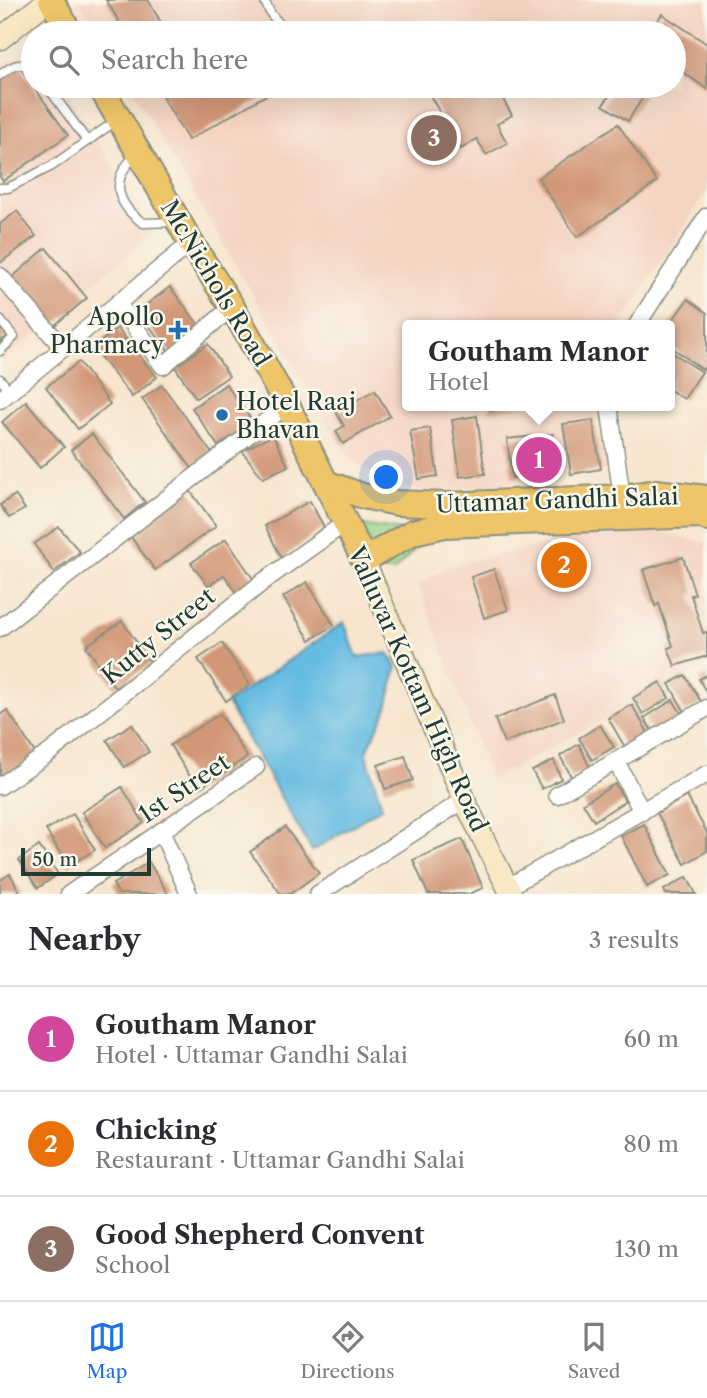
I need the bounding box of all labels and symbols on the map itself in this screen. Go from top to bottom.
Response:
pin: 3 [411,112,457,164]
street label: McNichols Road [155,195,277,372]
place label: Apollo Pharmacy [50,302,165,359]
marker: Apollo Pharmacy [170,322,186,338]
place label: Hotel Raaj Bhavan [236,387,356,444]
marker: Hotel Raaj Bhavan [214,407,230,423]
pin: 1 [516,434,562,486]
your location [369,460,403,494]
street label: Uttamar Gandhi Salai [435,481,679,519]
pin: 2 [541,539,587,591]
street label: Valluvar Kottam High Road [341,541,494,837]
street label: Kutty Street [95,581,221,691]
street label: 1st Street [133,747,235,829]
scale bar [21,845,150,877]

